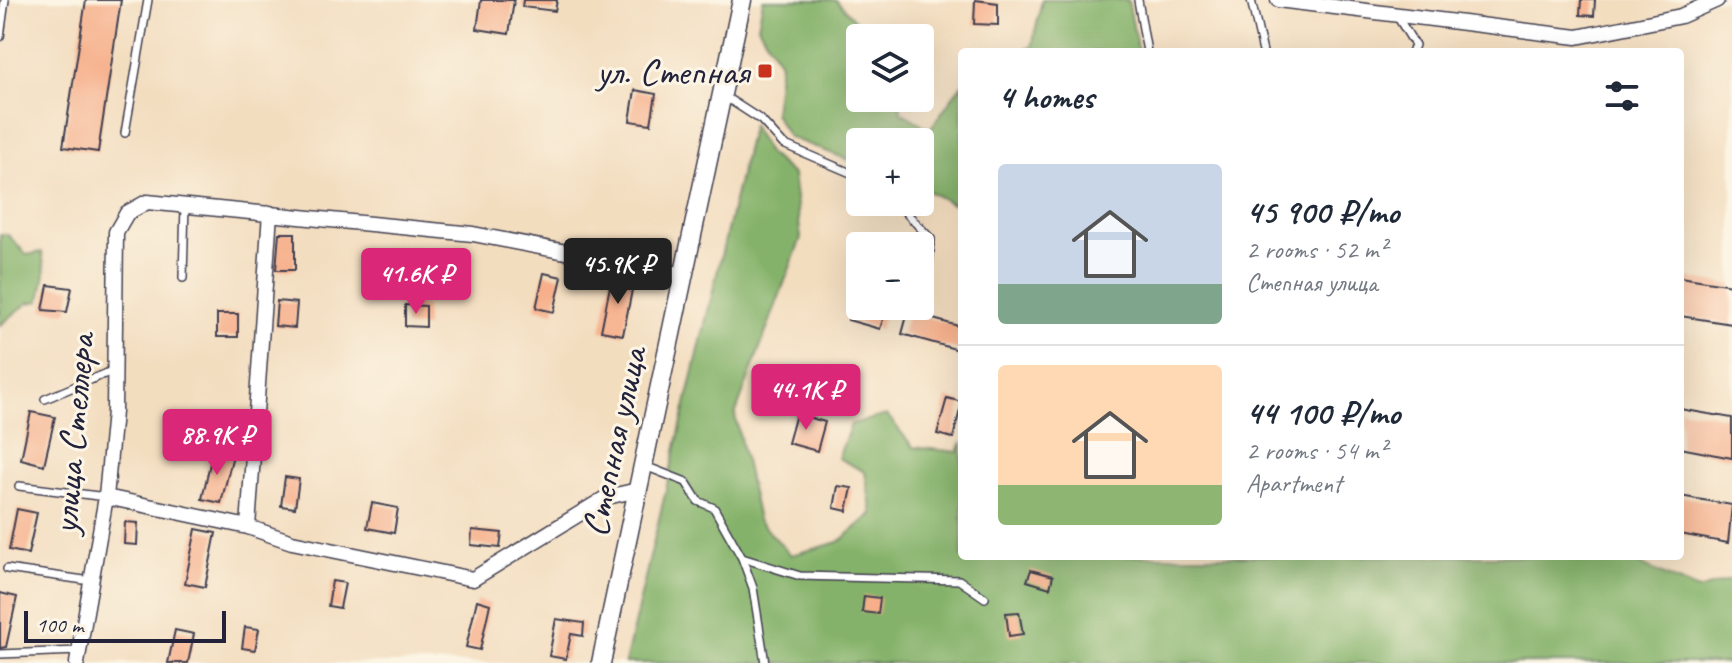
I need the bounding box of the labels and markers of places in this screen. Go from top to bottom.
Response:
place label: ул. Степная [594,48,752,95]
marker: ул. Степная [756,62,774,80]
pin: 45.9K ₽ [544,238,692,306]
pin: 41.6K ₽ [342,248,490,316]
pin: 44.1K ₽ [732,364,880,432]
pin: 88.9K ₽ [143,409,291,477]

